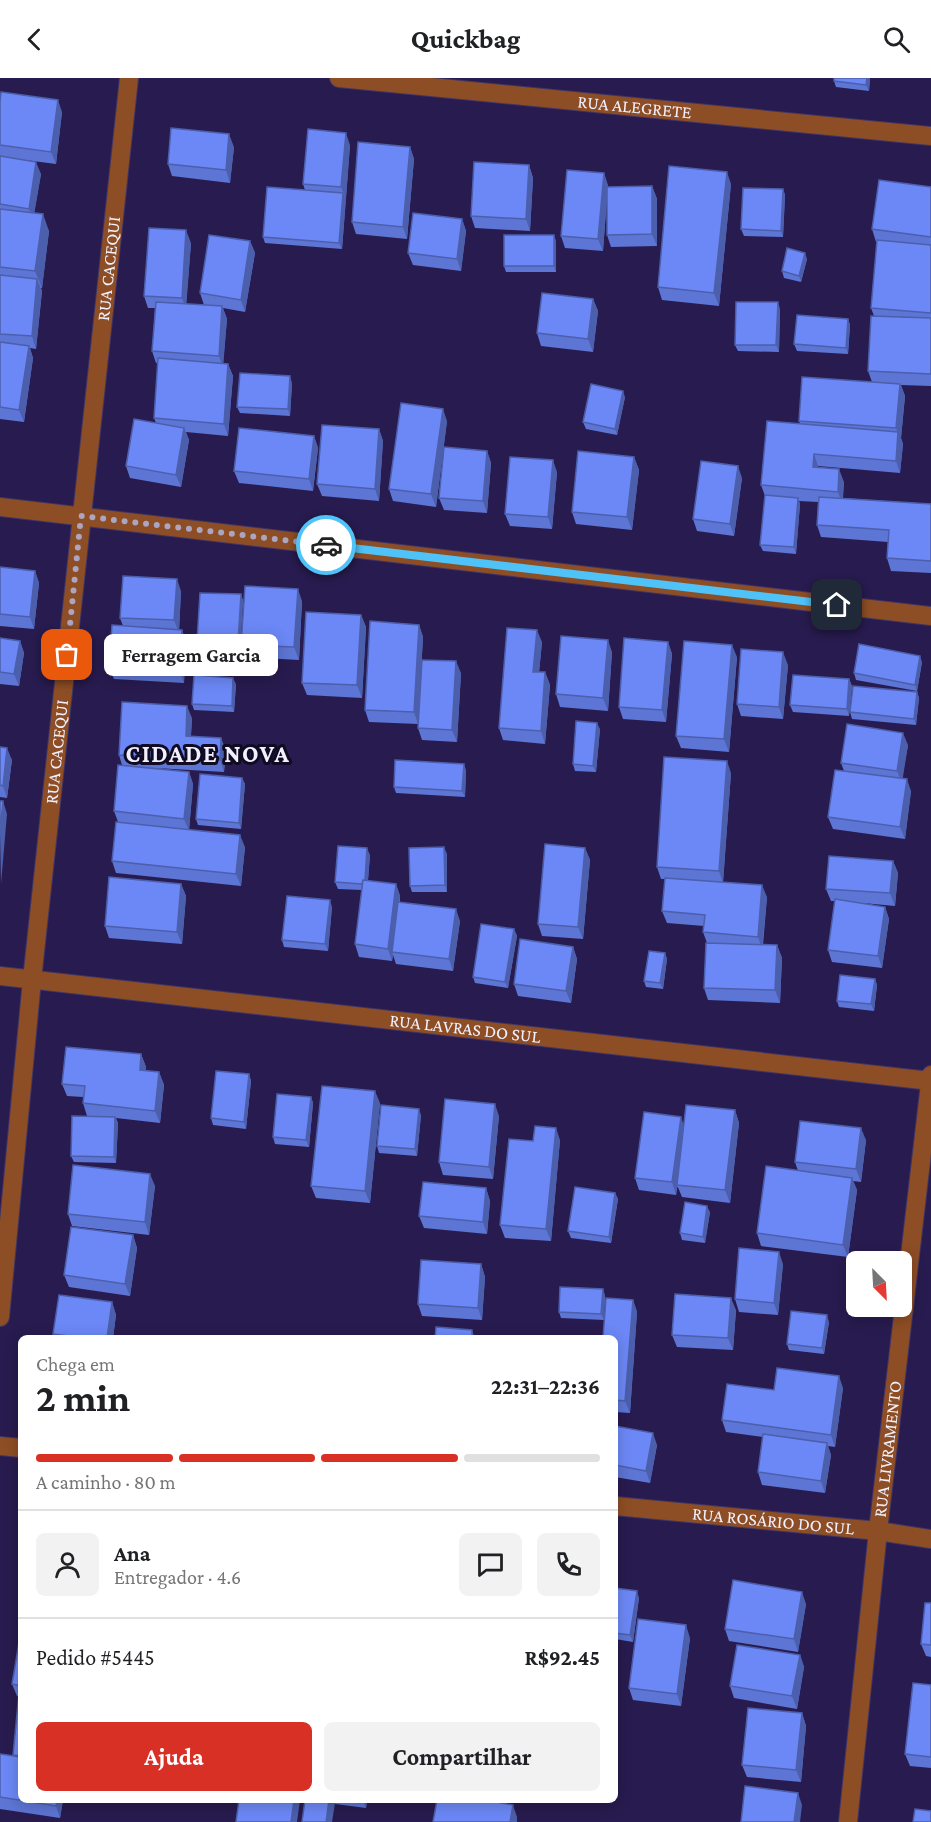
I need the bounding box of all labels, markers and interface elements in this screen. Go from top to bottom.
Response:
icon: back [18,23,51,56]
icon: search [880,23,913,56]
text: Quickbag [411,24,520,54]
street label: RUA ALEGRETE [577,91,693,123]
street label: RUA CACEQUI [93,215,124,322]
courier [296,515,356,575]
icon: car [310,529,343,562]
pin [811,579,862,630]
icon: home [820,588,853,621]
pin [41,629,92,680]
callout: Ferragem Garcia [103,634,277,676]
icon: bag [50,638,83,671]
text: Ferragem Garcia [121,644,261,666]
street label: RUA CACEQUI [41,699,72,805]
district label: CIDADE NOVA [126,740,290,767]
street label: RUA LAVRAS DO SUL [388,1010,542,1047]
north arrow [846,1251,912,1317]
map controls [846,1251,912,1317]
text: Chega em [36,1353,115,1375]
text: 22:31–22:36 [491,1374,600,1399]
text: 2 min [36,1376,130,1419]
street label: RUA LIVRAMENTO [870,1380,905,1519]
text: A caminho · 80 m [36,1471,176,1493]
street label: RUA ROSÁRIO DO SUL [691,1503,855,1539]
button: person [36,1533,99,1596]
button: chat [459,1533,522,1596]
button: phone [537,1533,600,1596]
text: Ana [114,1541,150,1566]
text: Entregador · 4.6 [114,1566,241,1588]
text: Pedido #5445 [36,1645,155,1670]
text: R$92.45 [524,1645,600,1670]
button: Ajuda [36,1722,312,1791]
button: Compartilhar [324,1722,600,1791]

